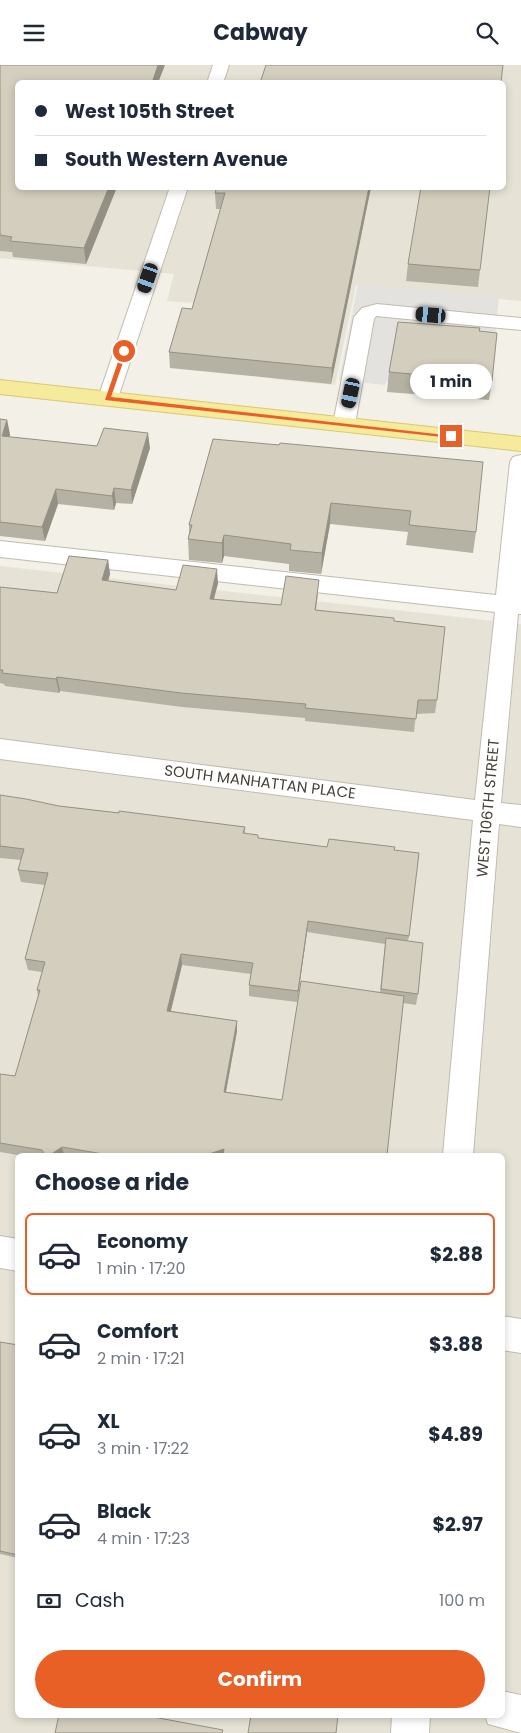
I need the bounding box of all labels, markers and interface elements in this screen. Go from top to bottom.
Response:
text: Cabway [213,17,308,48]
icon: menu [20,19,48,47]
icon: search [473,19,501,47]
text: West 105th Street [65,98,234,125]
text: South Western Avenue [65,146,288,173]
car [136,261,159,295]
car [415,306,446,324]
route start [113,340,135,362]
callout: 1 min [410,363,492,399]
text: 1 min [430,370,472,393]
car [340,377,361,409]
route end [440,425,462,447]
street label: WEST 106TH STREET [471,738,504,878]
street label: SOUTH MANHATTAN PLACE [163,759,357,804]
text: Choose a ride [35,1167,189,1198]
text: Economy [97,1228,188,1255]
icon: car [37,1232,82,1277]
text: $2.88 [430,1241,483,1268]
text: 1 min · 17:20 [97,1257,186,1280]
text: Comfort [97,1318,179,1345]
icon: car [37,1322,82,1367]
text: $3.88 [429,1331,483,1358]
text: 2 min · 17:21 [97,1347,185,1370]
text: XL [97,1408,120,1435]
icon: car [37,1412,82,1457]
text: $4.89 [428,1421,483,1448]
text: 3 min · 17:22 [97,1437,189,1460]
text: Black [97,1498,151,1525]
icon: car [37,1502,82,1547]
text: $2.97 [432,1511,483,1538]
text: 4 min · 17:23 [97,1527,190,1550]
icon: cash [35,1587,63,1615]
text: Cash [75,1587,125,1614]
text: 100 m [439,1589,485,1612]
button: Confirm [35,1650,485,1708]

